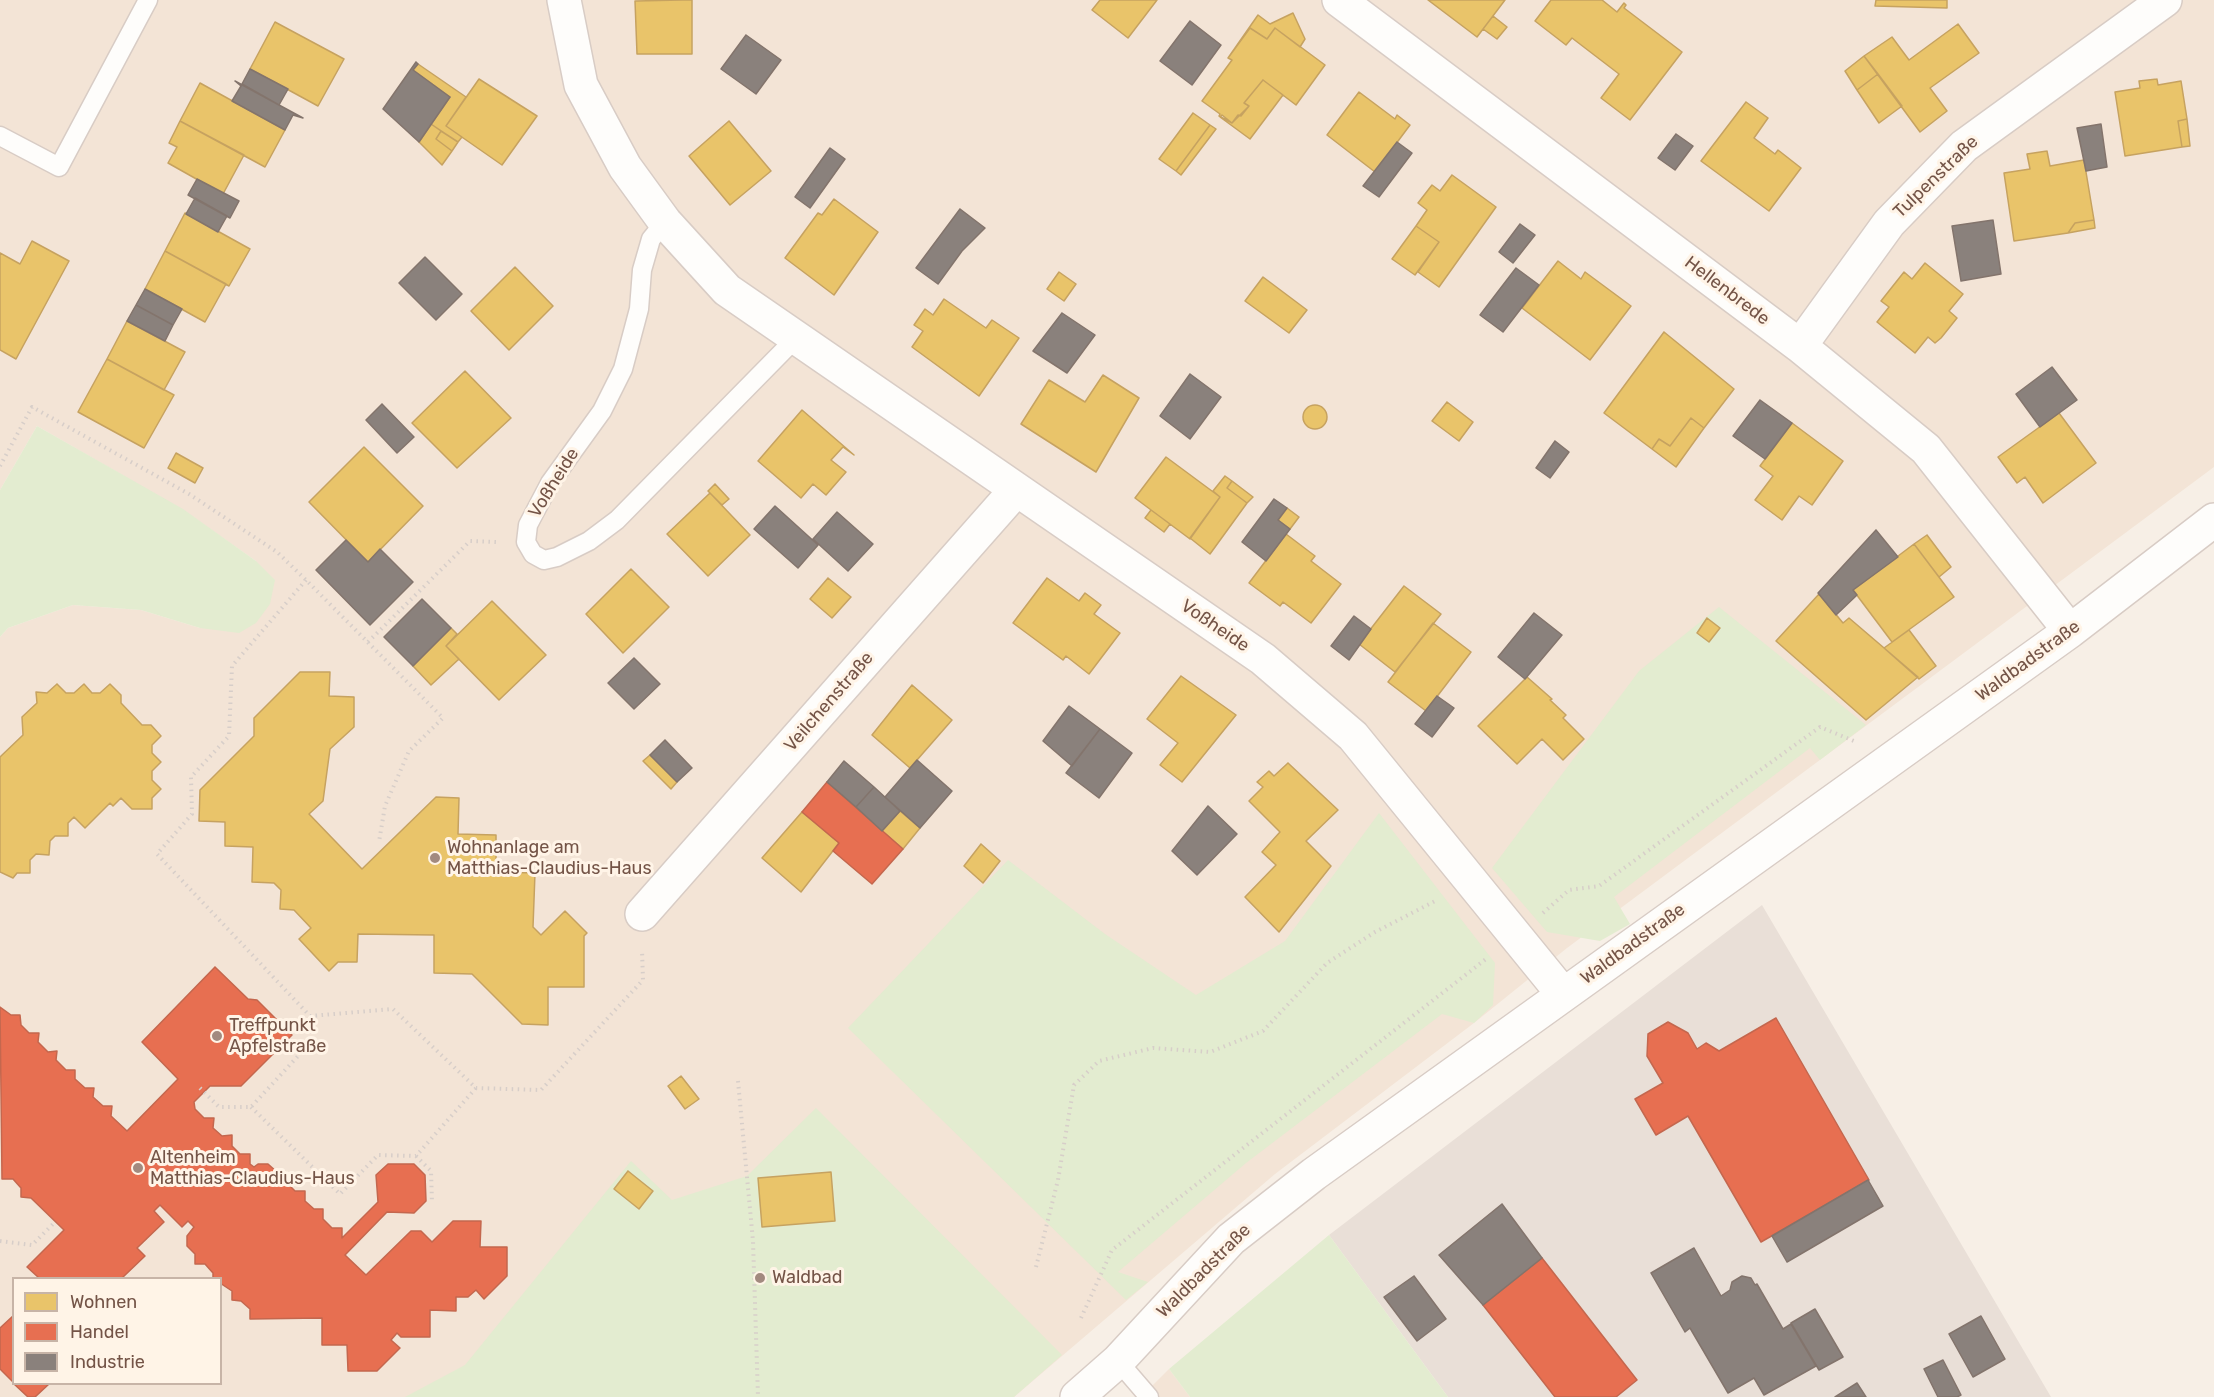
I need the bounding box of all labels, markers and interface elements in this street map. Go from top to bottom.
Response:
street label: Tulpenstraße [1889,131,1983,223]
street label: Hellenbrede [1680,252,1774,330]
street label: Voßheide [524,444,584,522]
street label: Voßheide [1177,595,1253,657]
street label: Waldbadstraße [1972,616,2084,706]
street label: Veilchenstraße [780,648,878,756]
place label: Wohnanlage am Matthias-Claudius-Haus [447,837,652,880]
marker: Wohnanlage am Matthias-Claudius-Haus [428,851,442,865]
street label: Waldbadstraße [1577,899,1689,989]
place label: Treffpunkt Apfelstraße [229,1015,326,1058]
marker: Treffpunkt Apfelstraße [210,1029,224,1043]
place label: Altenheim Matthias-Claudius-Haus [150,1147,355,1190]
marker: Altenheim Matthias-Claudius-Haus [131,1161,145,1175]
street label: Waldbadstraße [1153,1220,1255,1322]
place label: Waldbad [772,1267,842,1289]
marker: Waldbad [753,1271,767,1285]
legend [12,1277,222,1385]
text: Wohnen [70,1291,137,1313]
text: Handel [70,1321,129,1343]
text: Industrie [70,1351,145,1373]

